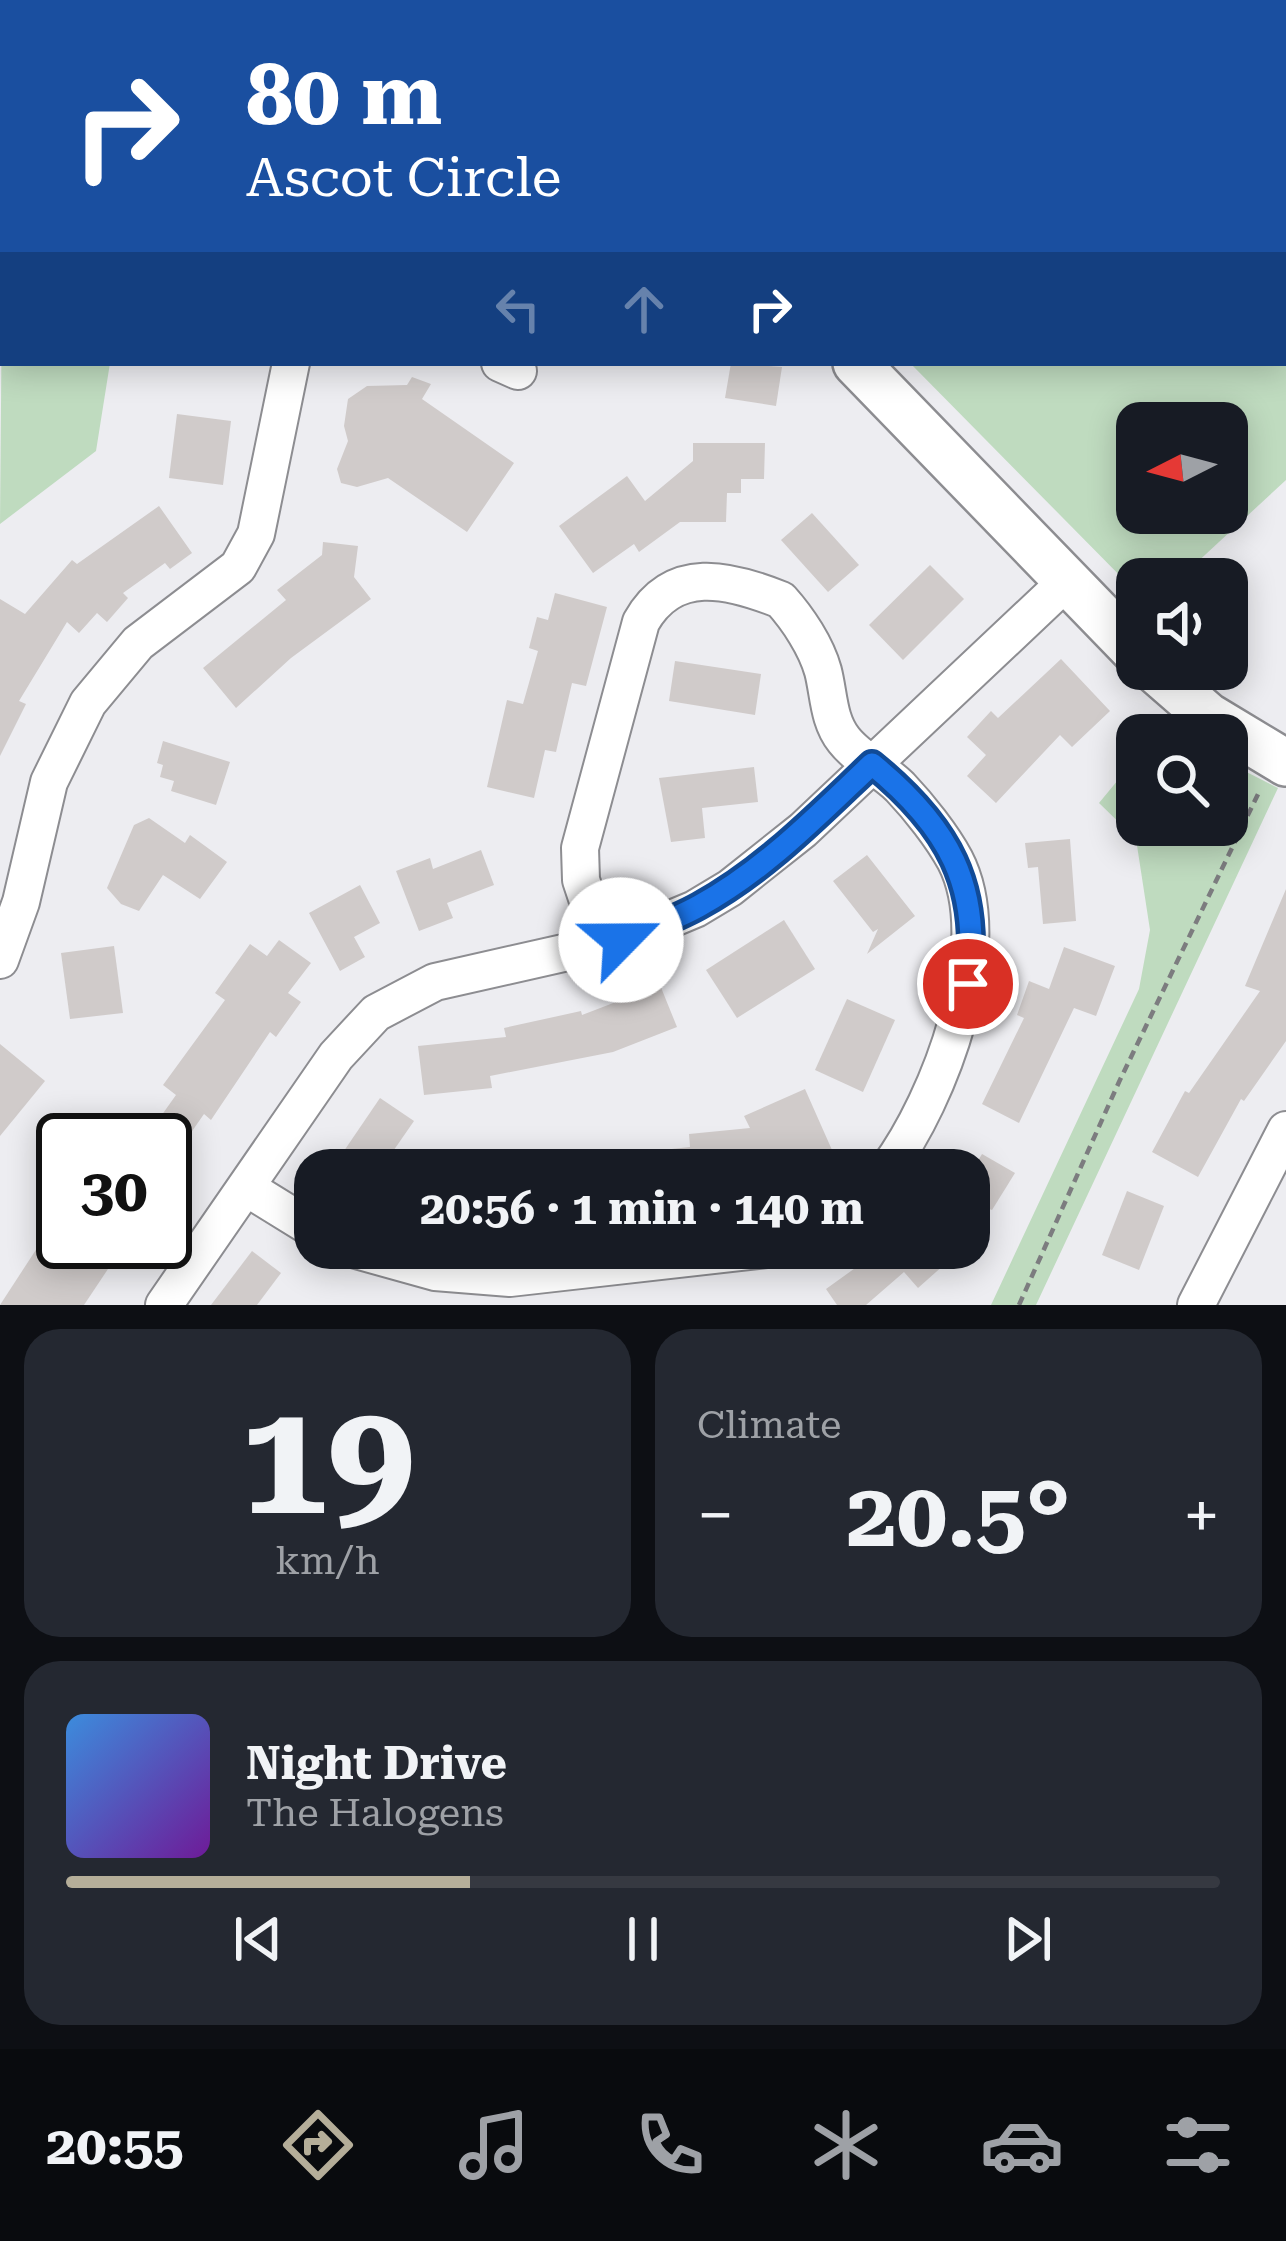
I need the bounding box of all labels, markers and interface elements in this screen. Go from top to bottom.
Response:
text: 80 m [246,46,442,144]
icon: right [48,48,204,204]
text: Ascot Circle [246,146,561,209]
icon: left [485,276,551,342]
icon: ahead [611,276,677,342]
icon: right [737,276,803,342]
north arrow [1116,402,1248,534]
map controls [1116,402,1248,846]
button: sound [1116,558,1248,690]
button: search [1116,714,1248,846]
position arrow [558,877,684,1003]
pin [917,933,1019,1035]
icon: arrive [935,951,1001,1017]
speed limit sign: 30 [36,1113,192,1269]
text: 20:56 · 1 min · 140 m [420,1182,864,1235]
text: 19 [240,1368,415,1551]
text: Climate [697,1402,841,1448]
text: 20.5° [846,1463,1071,1568]
text: − [697,1477,734,1554]
text: + [1183,1477,1220,1554]
text: km/h [275,1538,380,1584]
text: Night Drive [246,1737,507,1790]
text: The Halogens [246,1790,504,1836]
icon: previous [225,1906,291,1972]
icon: pause [610,1906,676,1972]
icon: next [995,1906,1061,1972]
icon: directions [276,2103,360,2187]
icon: music [452,2103,536,2187]
icon: phone [628,2103,712,2187]
icon: climate [804,2103,888,2187]
icon: car [980,2103,1064,2187]
icon: filters [1156,2103,1240,2187]
text: 20:55 [46,2114,184,2177]

